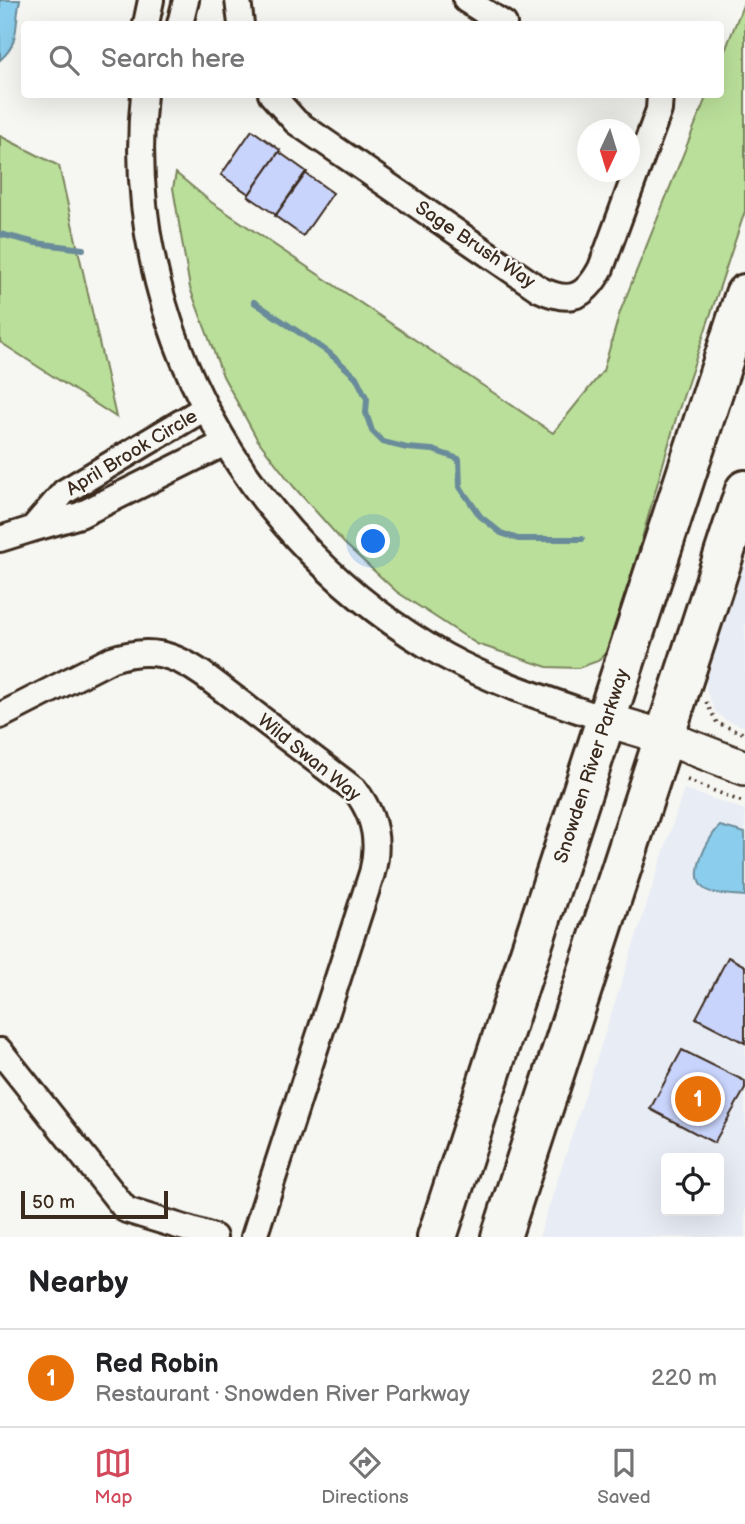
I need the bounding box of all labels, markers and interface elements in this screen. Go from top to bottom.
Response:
search box [21,21,724,98]
icon: search [45,41,83,79]
text: Search here [101,44,245,75]
north arrow [577,119,640,182]
street label: Sage Brush Way [411,196,540,294]
street label: April Brook Circle [62,405,202,501]
your location [356,524,390,558]
street label: Snowden River Parkway [550,666,634,866]
street label: Wild Swan Way [253,709,366,807]
pin: 1 [675,1073,721,1125]
map controls [661,1153,724,1216]
button: locate [661,1153,724,1216]
scale bar [21,1188,168,1220]
text: 50 m [32,1191,75,1214]
text: Nearby [28,1265,128,1301]
text: Red Robin [95,1349,219,1380]
text: 1 [46,1364,56,1392]
text: 220 m [651,1364,717,1392]
text: Restaurant · Snowden River Parkway [95,1380,470,1408]
tab: Map [94,1444,133,1509]
tab: Directions [321,1444,409,1509]
tab: Saved [597,1444,651,1509]

